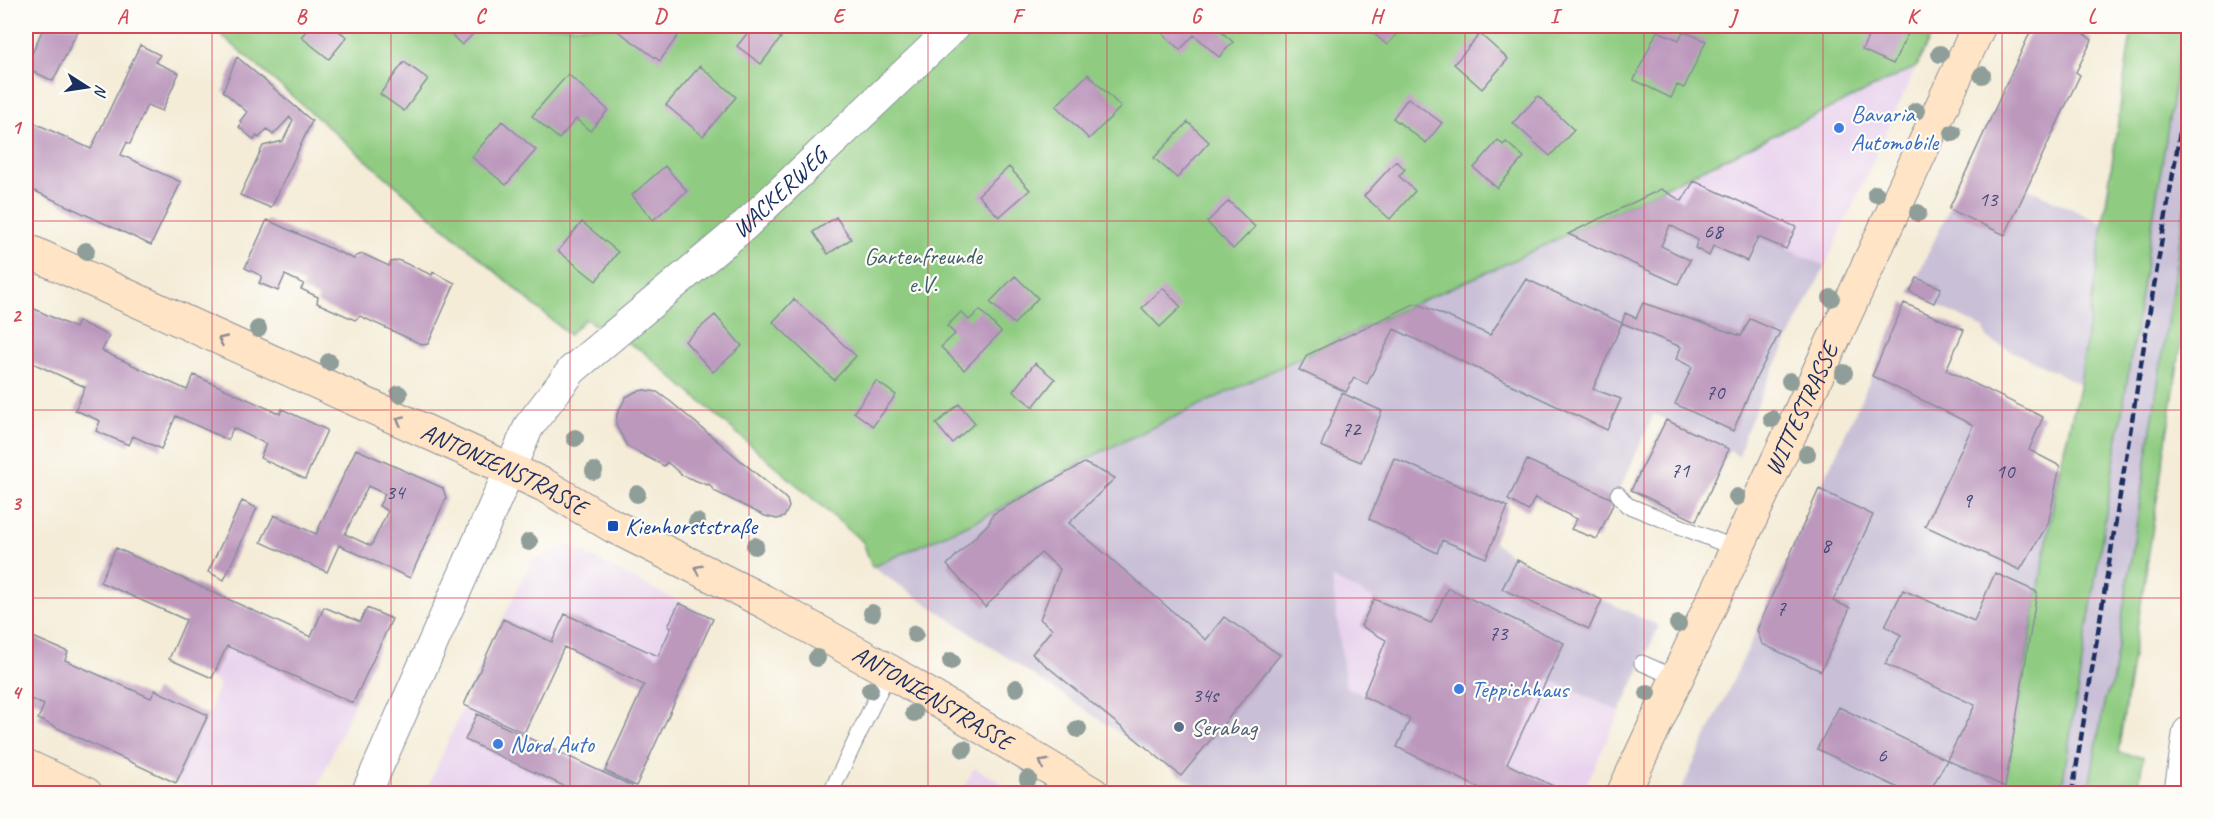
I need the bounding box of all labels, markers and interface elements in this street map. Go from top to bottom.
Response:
text: A [117,4,129,29]
text: B [296,4,308,29]
text: C [475,4,487,29]
text: D [654,4,668,29]
text: E [833,4,847,29]
text: F [1012,4,1026,29]
text: G [1191,4,1204,29]
text: H [1370,4,1385,29]
text: I [1550,4,1563,29]
text: J [1728,4,1740,29]
text: K [1907,4,1921,29]
text: L [2088,4,2098,29]
north arrow [57,57,117,117]
text: N [89,83,112,100]
place label: Bavaria Automobile [1851,99,1940,157]
text: 1 [12,115,23,140]
marker: Bavaria Automobile [1832,121,1846,135]
street label: WACKERWEG [726,139,835,244]
house number: 13 [1979,186,1999,212]
house number: 68 [1704,218,1725,244]
park label: Gartenfreunde e.V. [864,241,984,299]
text: 2 [12,303,23,328]
one-way arrow [217,335,228,347]
street label: WITTESTRASSE [1758,335,1846,480]
house number: 70 [1706,379,1726,405]
one-way arrow [395,415,406,427]
street label: ANTONIENSTRASSE [416,416,595,524]
house number: 72 [1342,416,1362,442]
house number: 71 [1671,457,1691,483]
house number: 10 [1996,458,2016,484]
house number: 34 [386,479,407,505]
house number: 9 [1962,487,1973,513]
text: 3 [12,491,23,516]
place label: Kienhorststraße [625,511,759,541]
marker: Kienhorststraße [606,519,620,533]
house number: 8 [1821,532,1833,558]
one-way arrow [694,565,705,576]
house number: 7 [1776,595,1787,621]
house number: 73 [1489,620,1509,646]
street label: ANTONIENSTRASSE [847,639,1020,758]
place label: Teppichhaus [1471,674,1570,704]
text: 4 [12,680,24,705]
house number: 34s [1192,682,1220,708]
marker: Teppichhaus [1452,682,1466,696]
place label: Serabag [1191,712,1259,742]
marker: Serabag [1172,720,1186,734]
place label: Nord Auto [510,729,596,759]
marker: Nord Auto [491,737,505,751]
house number: 6 [1877,742,1887,768]
one-way arrow [1039,759,1049,771]

